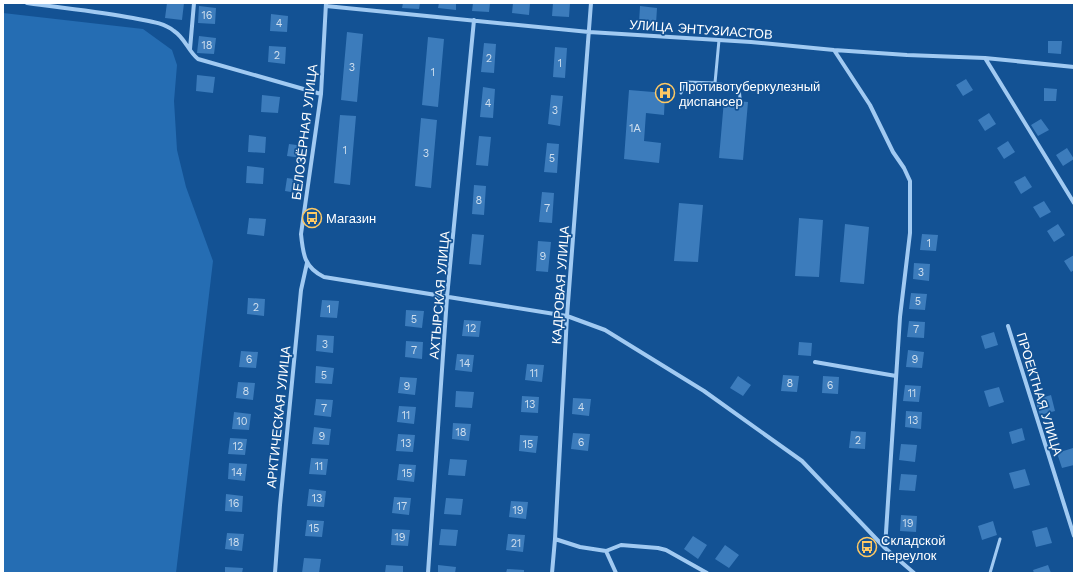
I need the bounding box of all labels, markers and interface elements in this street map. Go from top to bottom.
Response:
house number: 16 [202,9,213,22]
house number: 4 [276,17,283,30]
street label: УЛИЦА ЭНТУЗИАСТОВ [629,17,773,42]
house number: 18 [201,39,213,52]
house number: 2 [274,49,280,62]
house number: 2 [486,52,492,65]
house number: 1 [558,57,562,70]
house number: 3 [349,61,355,74]
street label: БЕЛОЗЁРНАЯ УЛИЦА [289,63,320,201]
house number: 1 [431,66,435,79]
place label: Противотуберкулезный диспансер [679,79,820,109]
hospital icon: Противотуберкулезный диспансер [654,82,676,104]
house number: 4 [485,97,492,110]
house number: 3 [552,104,558,117]
house number: 1А [629,122,641,135]
house number: 1 [343,144,347,157]
house number: 3 [423,147,429,160]
house number: 5 [549,152,555,165]
house number: 8 [476,194,483,207]
house number: 7 [544,202,550,215]
bus stop icon: Магазин [301,207,323,229]
place label: Магазин [326,211,376,226]
street label: КАДРОВАЯ УЛИЦА [549,225,572,345]
street label: АХТЫРСКАЯ УЛИЦА [426,230,453,360]
house number: 1 [927,237,931,250]
house number: 9 [540,250,547,263]
house number: 3 [918,266,924,279]
house number: 5 [915,295,921,308]
house number: 2 [253,301,259,314]
house number: 1 [327,303,331,316]
house number: 5 [411,313,417,326]
house number: 12 [466,322,476,335]
house number: 7 [913,323,919,336]
street label: ПРОЕКТНАЯ УЛИЦА [1014,331,1065,458]
house number: 3 [322,338,328,351]
house number: 7 [411,344,417,357]
street label: АРКТИЧЕСКАЯ УЛИЦА [264,345,293,489]
house number: 6 [246,353,253,366]
house number: 9 [912,353,919,366]
house number: 14 [459,357,471,370]
house number: 11 [530,367,538,380]
house number: 5 [321,369,327,382]
house number: 8 [787,377,794,390]
house number: 6 [827,379,834,392]
house number: 9 [404,380,411,393]
house number: 8 [243,385,250,398]
house number: 11 [908,387,916,400]
house number: 13 [525,398,535,411]
house number: 4 [578,401,585,414]
house number: 7 [321,402,327,415]
house number: 11 [402,409,410,422]
house number: 13 [908,414,918,427]
house number: 10 [236,415,248,428]
house number: 18 [455,426,467,439]
house number: 9 [319,430,326,443]
house number: 2 [855,434,861,447]
house number: 6 [578,436,585,449]
house number: 13 [401,437,411,450]
house number: 15 [523,438,533,451]
house number: 12 [233,440,243,453]
house number: 11 [315,460,323,473]
house number: 14 [231,466,243,479]
house number: 15 [402,467,412,480]
house number: 13 [312,492,322,505]
house number: 16 [229,497,240,510]
house number: 17 [397,500,407,513]
house number: 19 [512,504,524,517]
house number: 19 [902,517,914,530]
house number: 15 [309,522,319,535]
house number: 19 [394,531,406,544]
place label: Складской переулок [881,533,945,563]
house number: 18 [228,536,240,549]
bus stop icon: Складской переулок [856,536,878,558]
house number: 21 [511,537,521,550]

